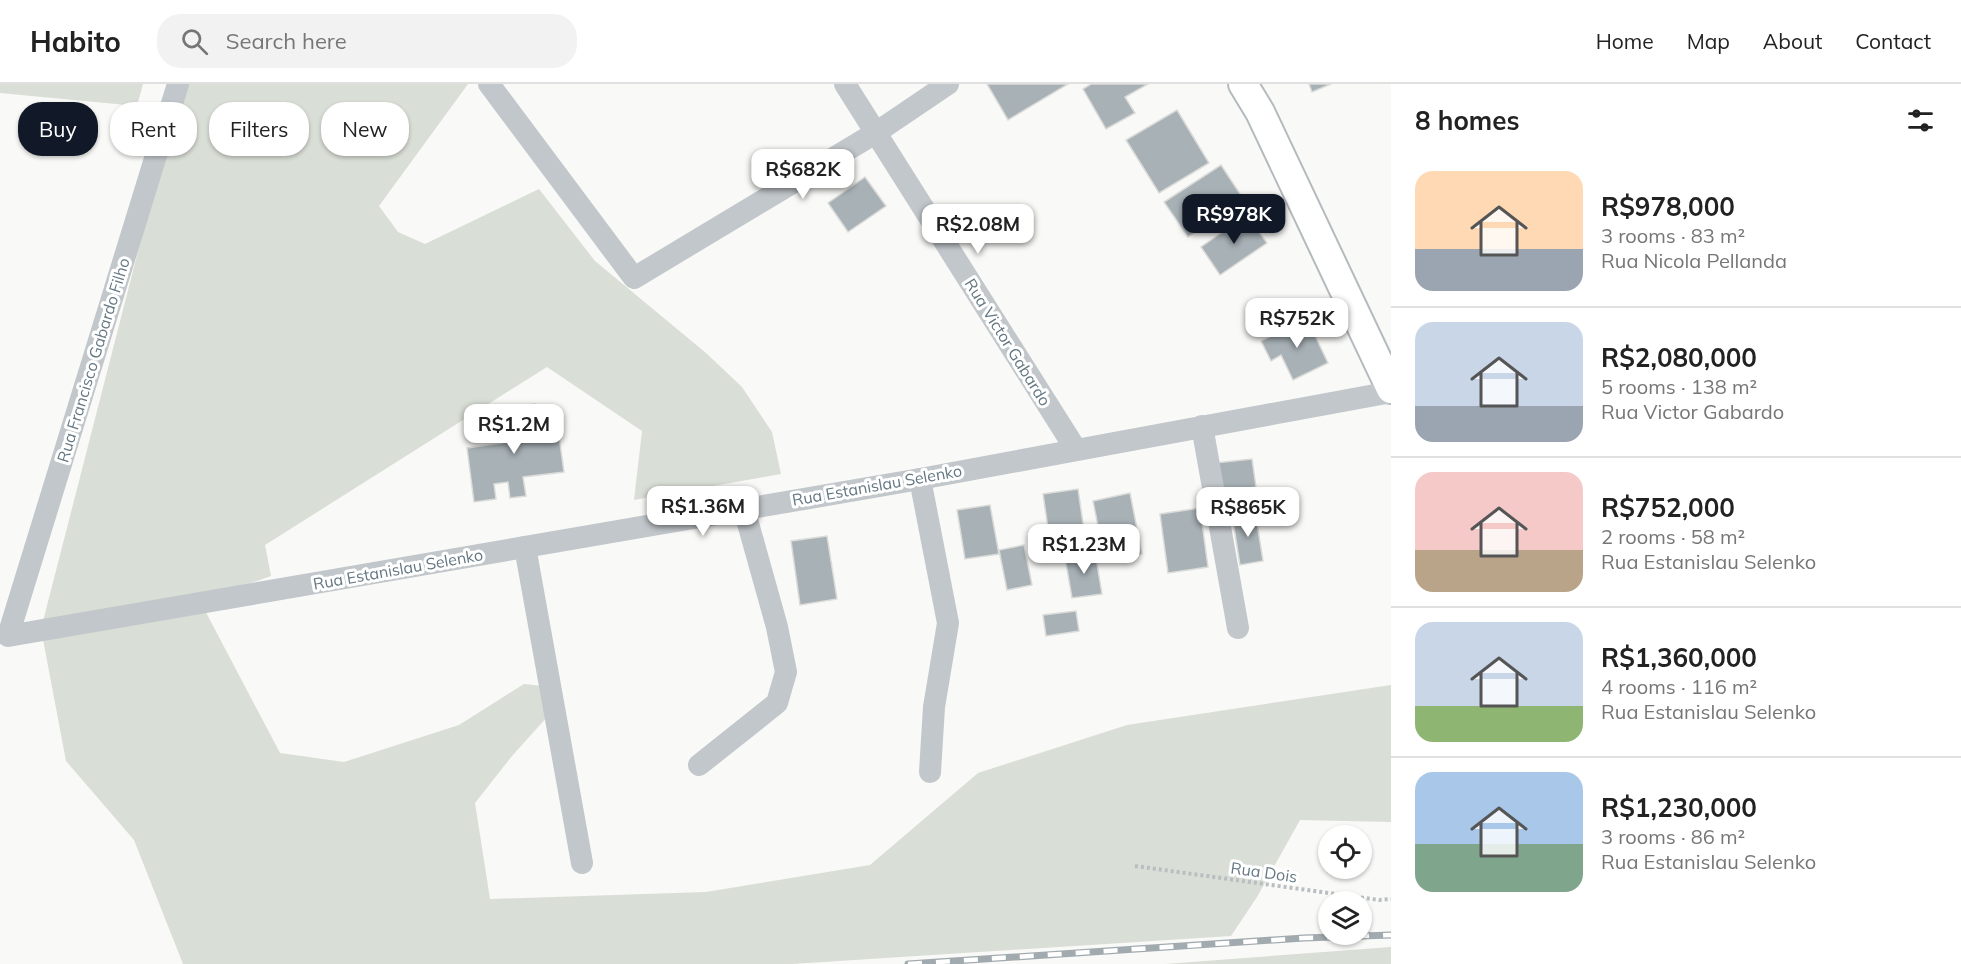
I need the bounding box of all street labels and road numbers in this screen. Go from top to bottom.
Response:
street label: Rua Francisco Gabardo Filho [52,255,134,465]
street label: Rua Victor Gabardo [961,275,1055,409]
street label: Rua Estanislau Selenko [791,460,963,510]
street label: Rua Estanislau Selenko [312,544,484,594]
street label: Rua Dois [1229,857,1299,887]

